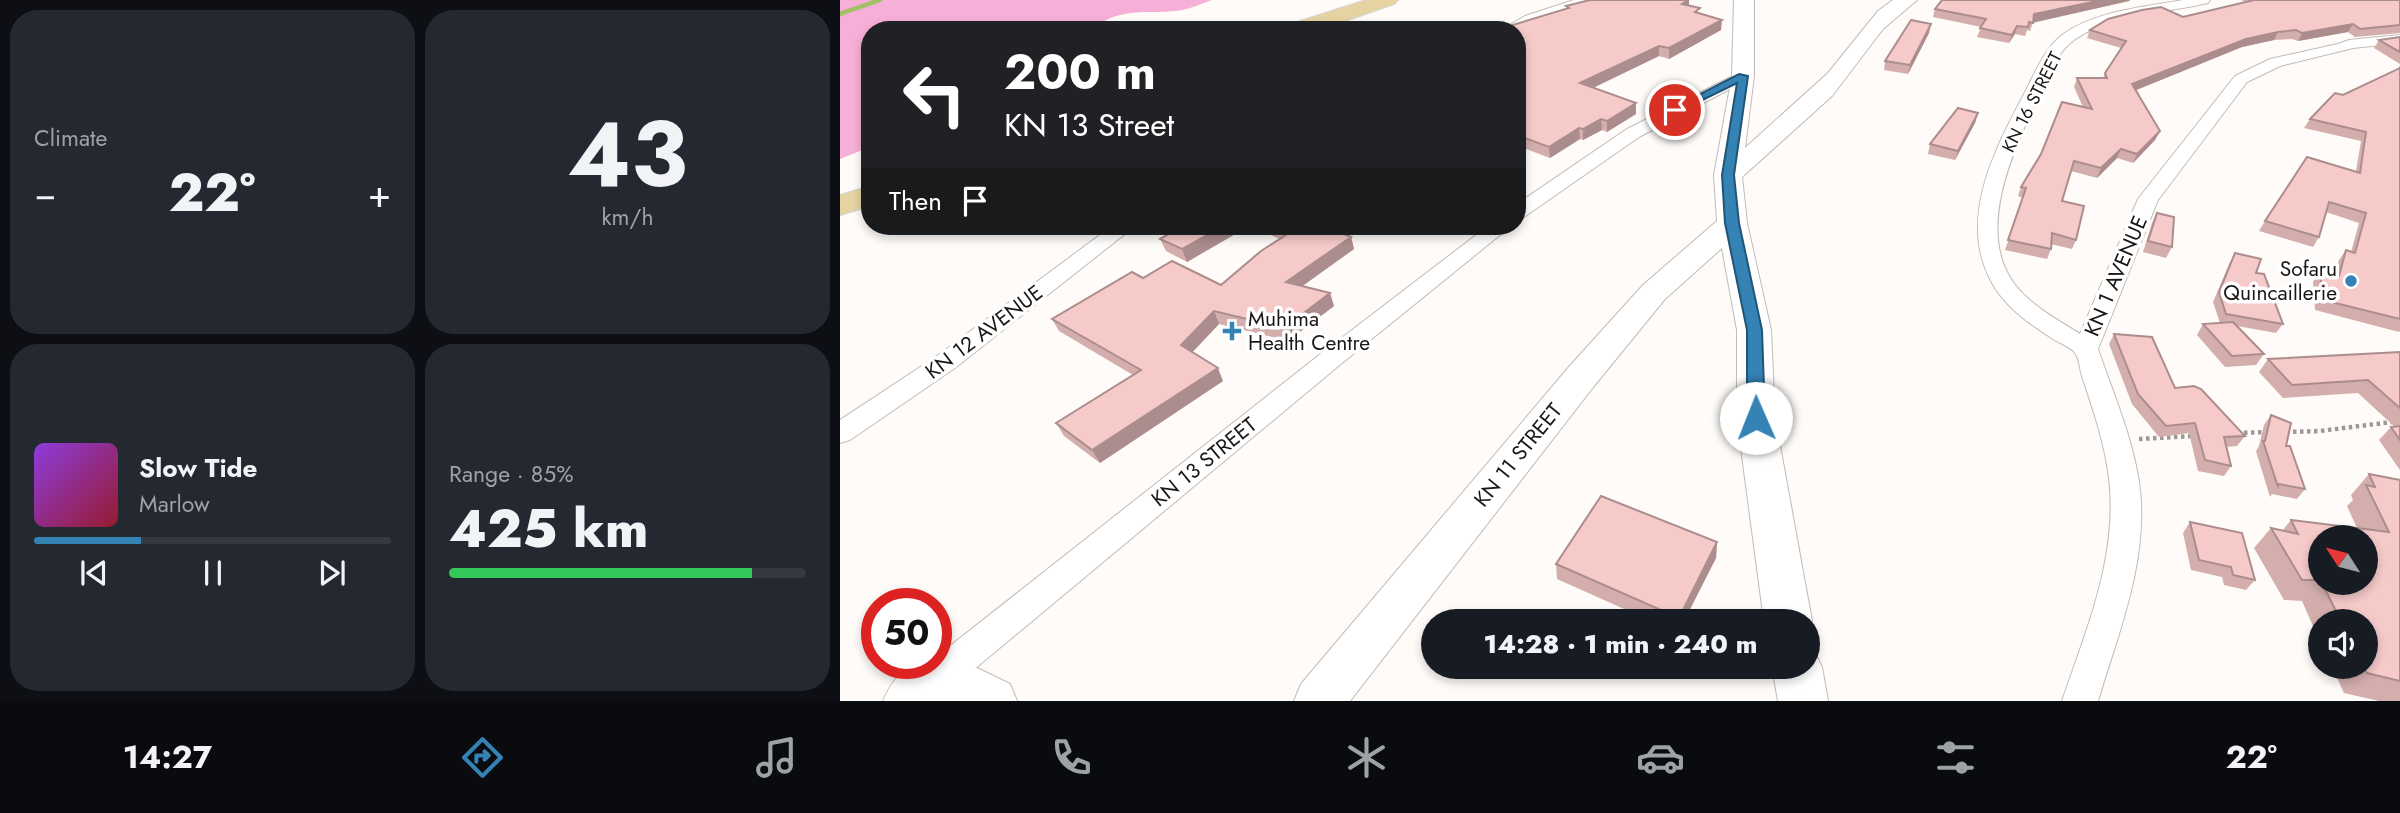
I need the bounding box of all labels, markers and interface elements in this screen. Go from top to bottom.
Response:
text: 200 m [1004,37,1156,107]
street label: KN 16 STREET [1995,47,2069,157]
icon: left [889,49,980,140]
pin [1645,80,1705,140]
text: 43 [567,89,688,220]
icon: arrive [1656,91,1694,129]
text: KN 13 Street [1004,102,1174,148]
text: Climate [34,121,107,155]
text: 22° [169,155,255,231]
text: − [34,166,56,221]
text: + [368,166,391,221]
text: Then [889,182,942,220]
icon: arrive [956,182,994,220]
text: km/h [602,200,653,234]
street label: KN 1 AVENUE [2077,211,2155,341]
place label: Sofaru Quincaillerie [2223,254,2337,308]
marker: Sofaru Quincaillerie [2343,273,2359,289]
street label: KN 12 AVENUE [919,278,1049,386]
place label: Muhima Health Centre [1248,304,1370,358]
marker: Muhima Health Centre [1222,321,1242,341]
position arrow [1719,381,1793,455]
street label: KN 11 STREET [1467,397,1569,513]
street label: KN 13 STREET [1145,410,1263,514]
text: Slow Tide [139,449,258,487]
text: Range · 85% [449,457,573,491]
text: Marlow [139,487,210,521]
text: 425 km [449,491,648,567]
north arrow [2308,525,2378,595]
map controls [2308,525,2378,679]
icon: previous [75,554,113,592]
icon: pause [194,554,232,592]
icon: next [313,554,351,592]
speed limit sign: 50 [861,588,952,679]
button: sound [2308,609,2378,679]
text: 14:28 · 1 min · 240 m [1484,625,1757,663]
icon: directions [458,733,507,782]
icon: music [752,733,801,782]
icon: phone [1047,733,1096,782]
icon: climate [1342,733,1391,782]
icon: car [1636,733,1685,782]
icon: filters [1931,733,1980,782]
text: 14:27 [123,734,212,780]
text: 22° [2226,734,2277,780]

